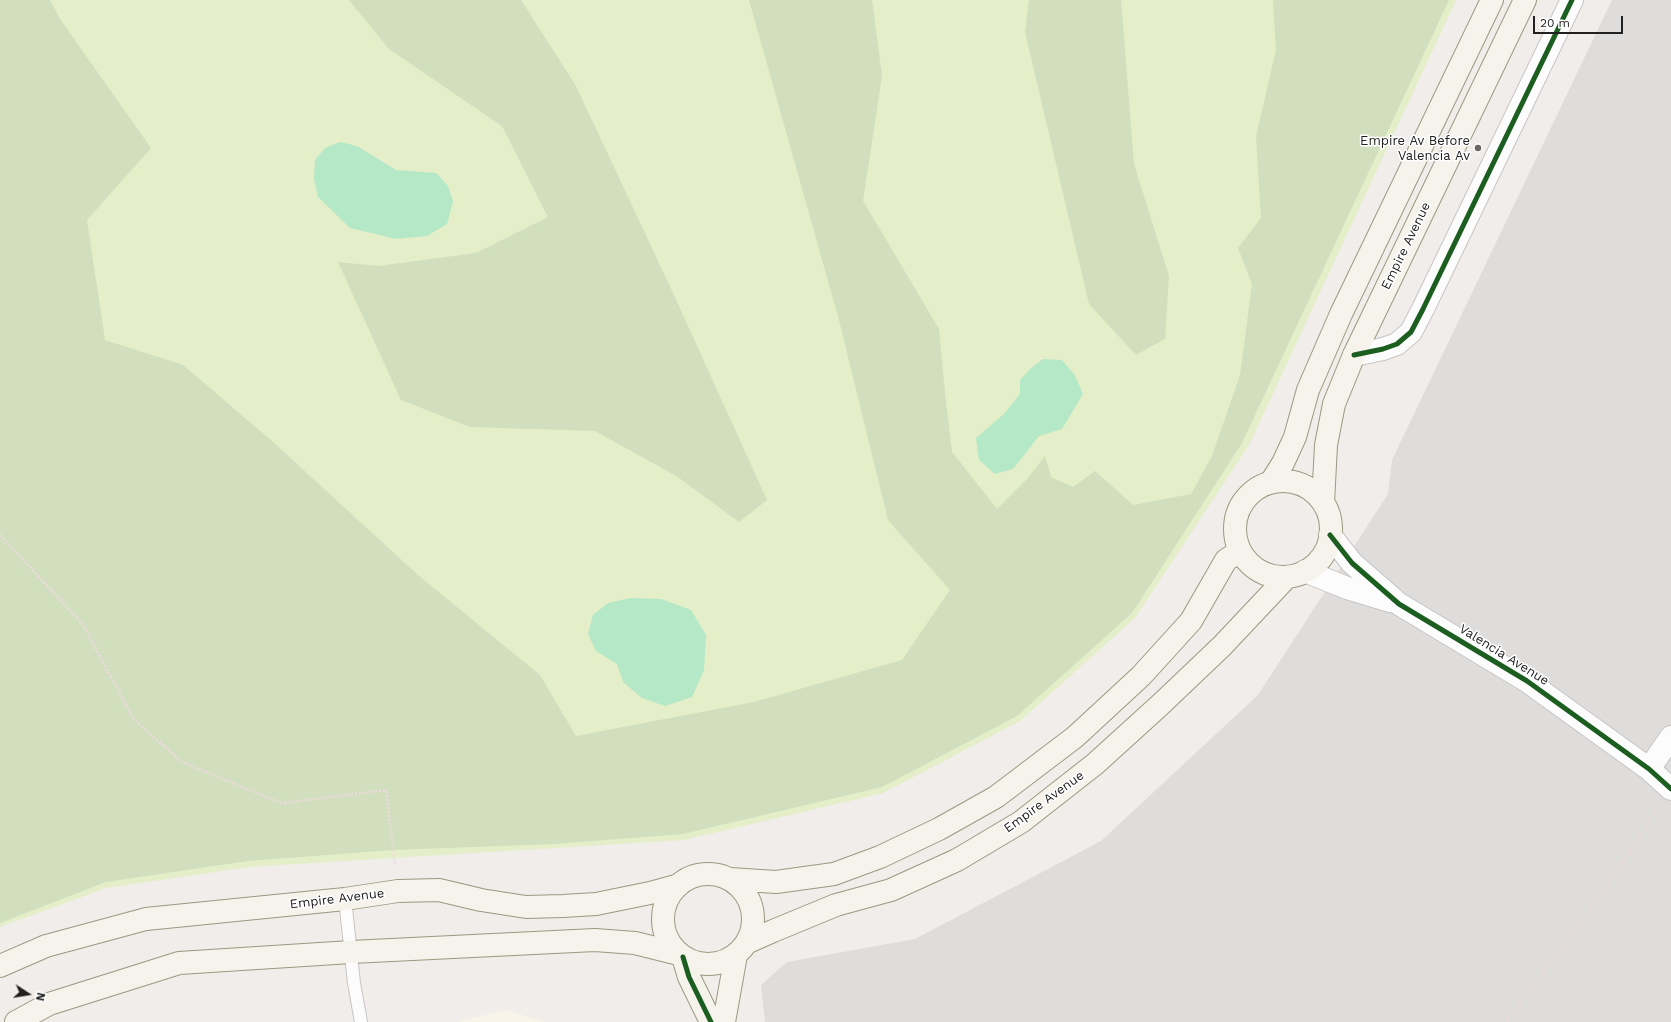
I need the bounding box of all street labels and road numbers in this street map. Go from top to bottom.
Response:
street label: Empire Avenue [1378,200,1434,292]
street label: Valencia Avenue [1456,621,1552,689]
street label: Empire Avenue [1001,768,1087,836]
street label: Empire Avenue [289,885,385,913]

